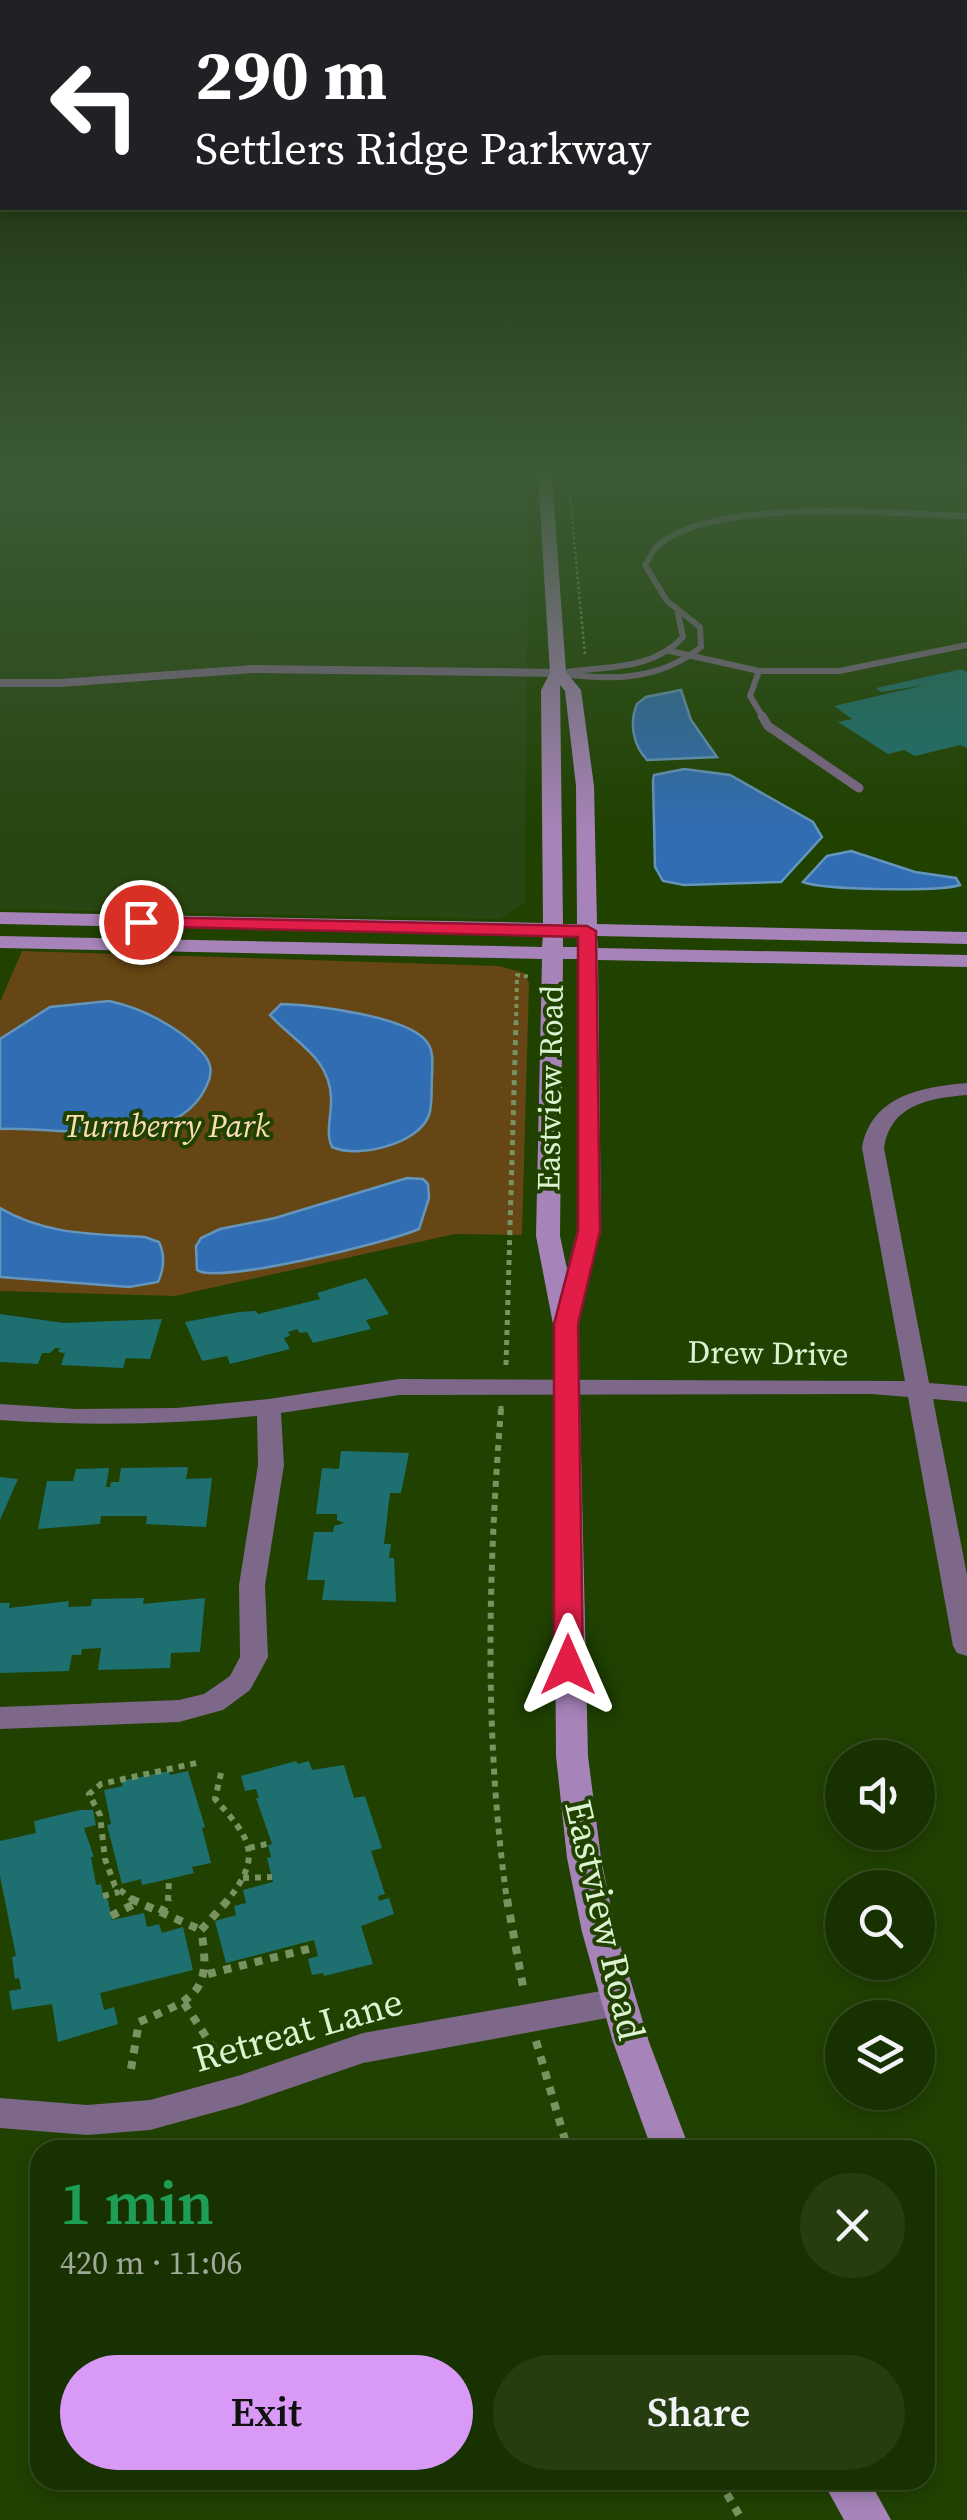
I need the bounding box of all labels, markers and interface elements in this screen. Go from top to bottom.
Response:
text: 290 m [195,26,387,122]
icon: left [30,40,160,170]
text: Settlers Ridge Parkway [195,117,651,179]
pin [99,880,184,965]
icon: arrive [114,895,169,950]
street label: Eastview Road [526,984,574,1192]
park label: Turnberry Park [64,1104,271,1148]
street label: Drew Drive [687,1330,849,1376]
position arrow [516,1613,620,1717]
map controls [825,1740,935,2110]
button: sound [825,1740,935,1850]
street label: Eastview Road [552,1795,658,2045]
button: search [825,1870,935,1980]
street label: Retreat Lane [187,1975,409,2085]
button: layers [825,2000,935,2110]
text: 1 min [60,2162,214,2244]
button: close [800,2173,905,2278]
text: 420 m · 11:06 [60,2241,242,2285]
button: Exit [60,2355,473,2470]
button: Share [493,2355,905,2470]

